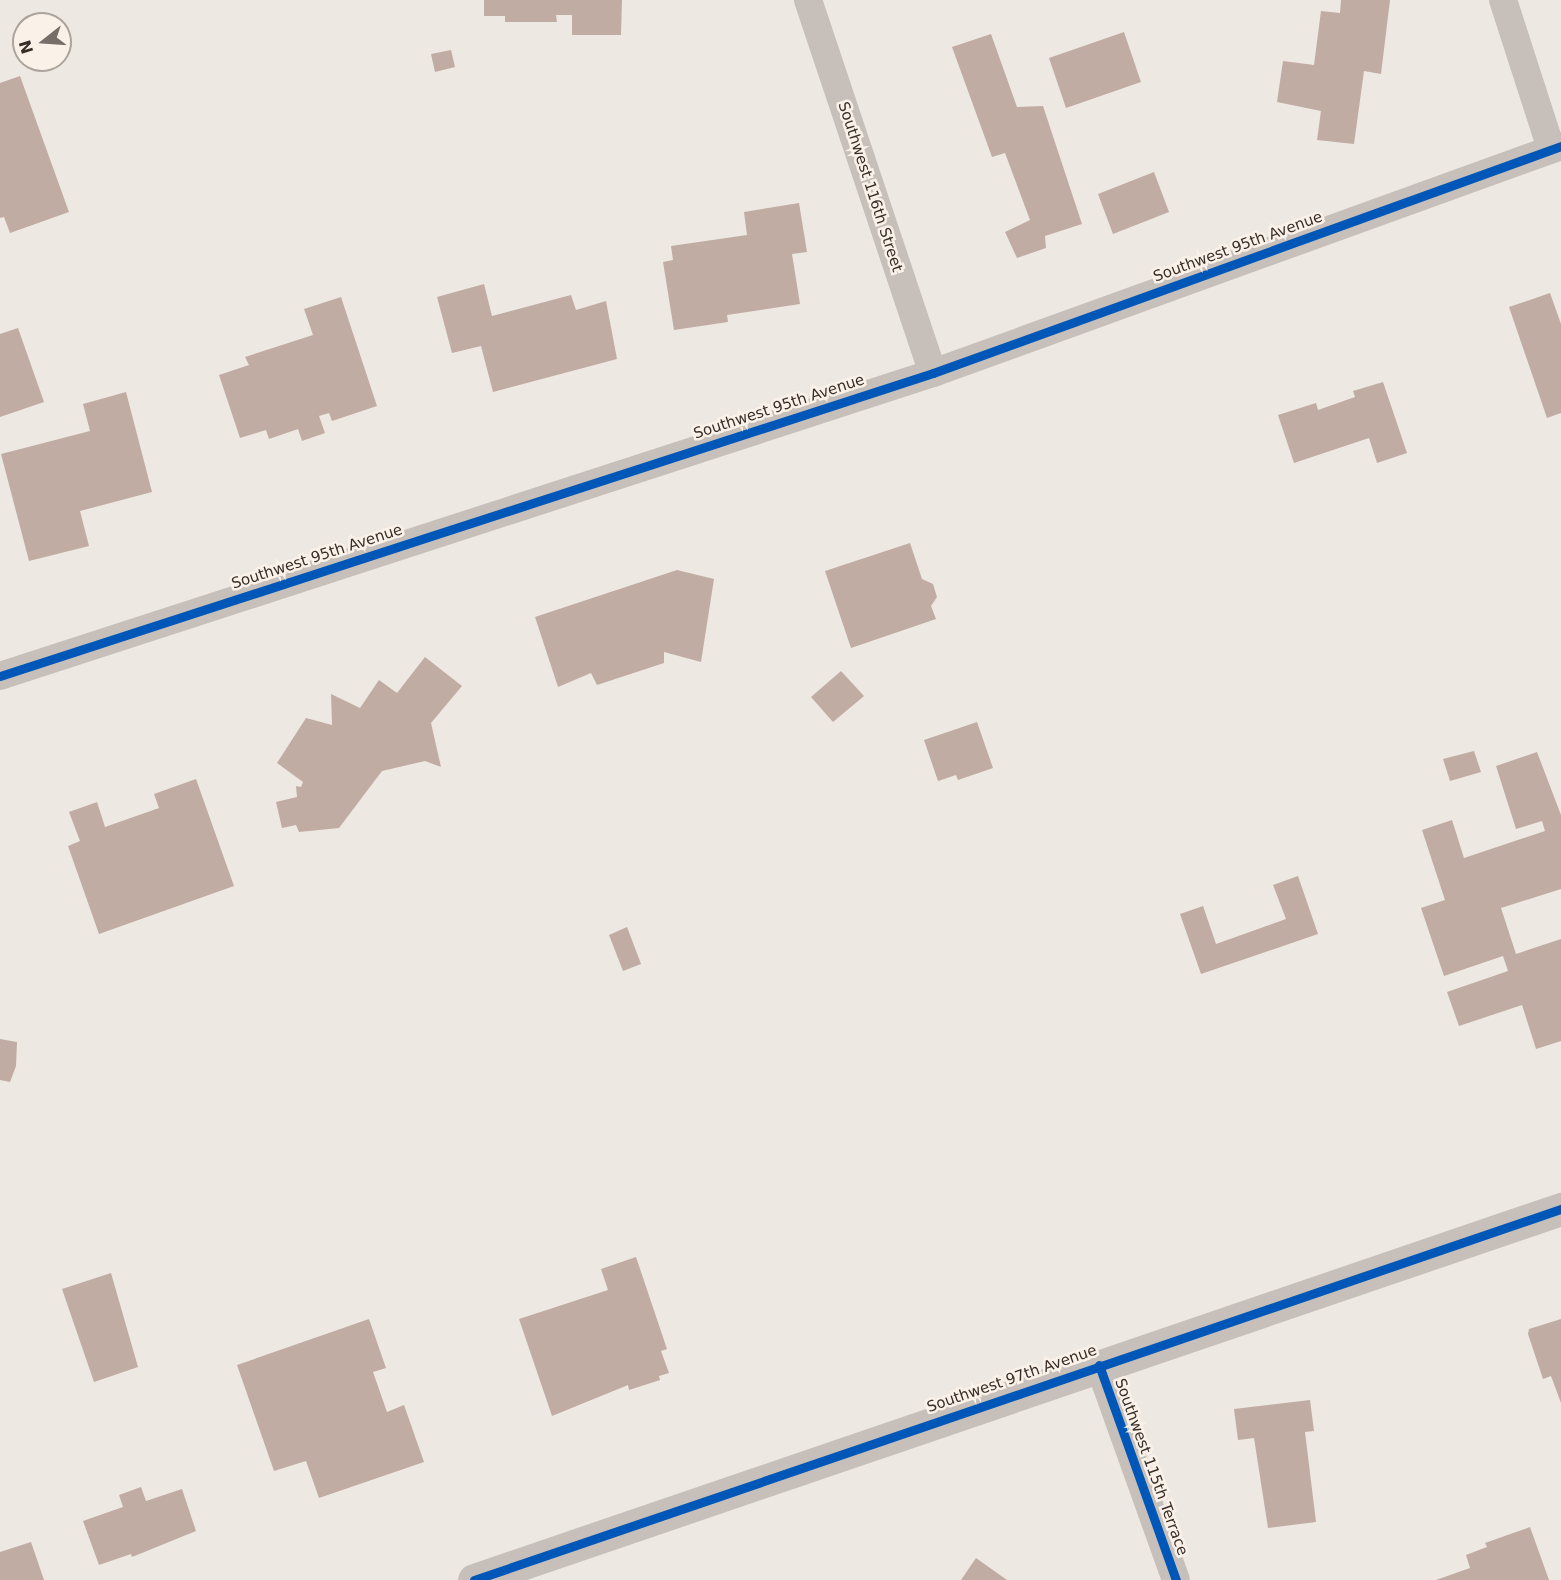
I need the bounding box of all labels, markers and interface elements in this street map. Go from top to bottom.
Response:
north arrow [12,12,72,72]
text: N [15,38,37,56]
street label: Southwest 116th Street [834,100,906,274]
street label: Southwest 95th Avenue [1151,208,1325,286]
street label: Southwest 95th Avenue [691,371,867,443]
street label: Southwest 95th Avenue [229,521,405,593]
street label: Southwest 97th Avenue [925,1341,1099,1417]
street label: Southwest 115th Terrace [1111,1376,1191,1558]

